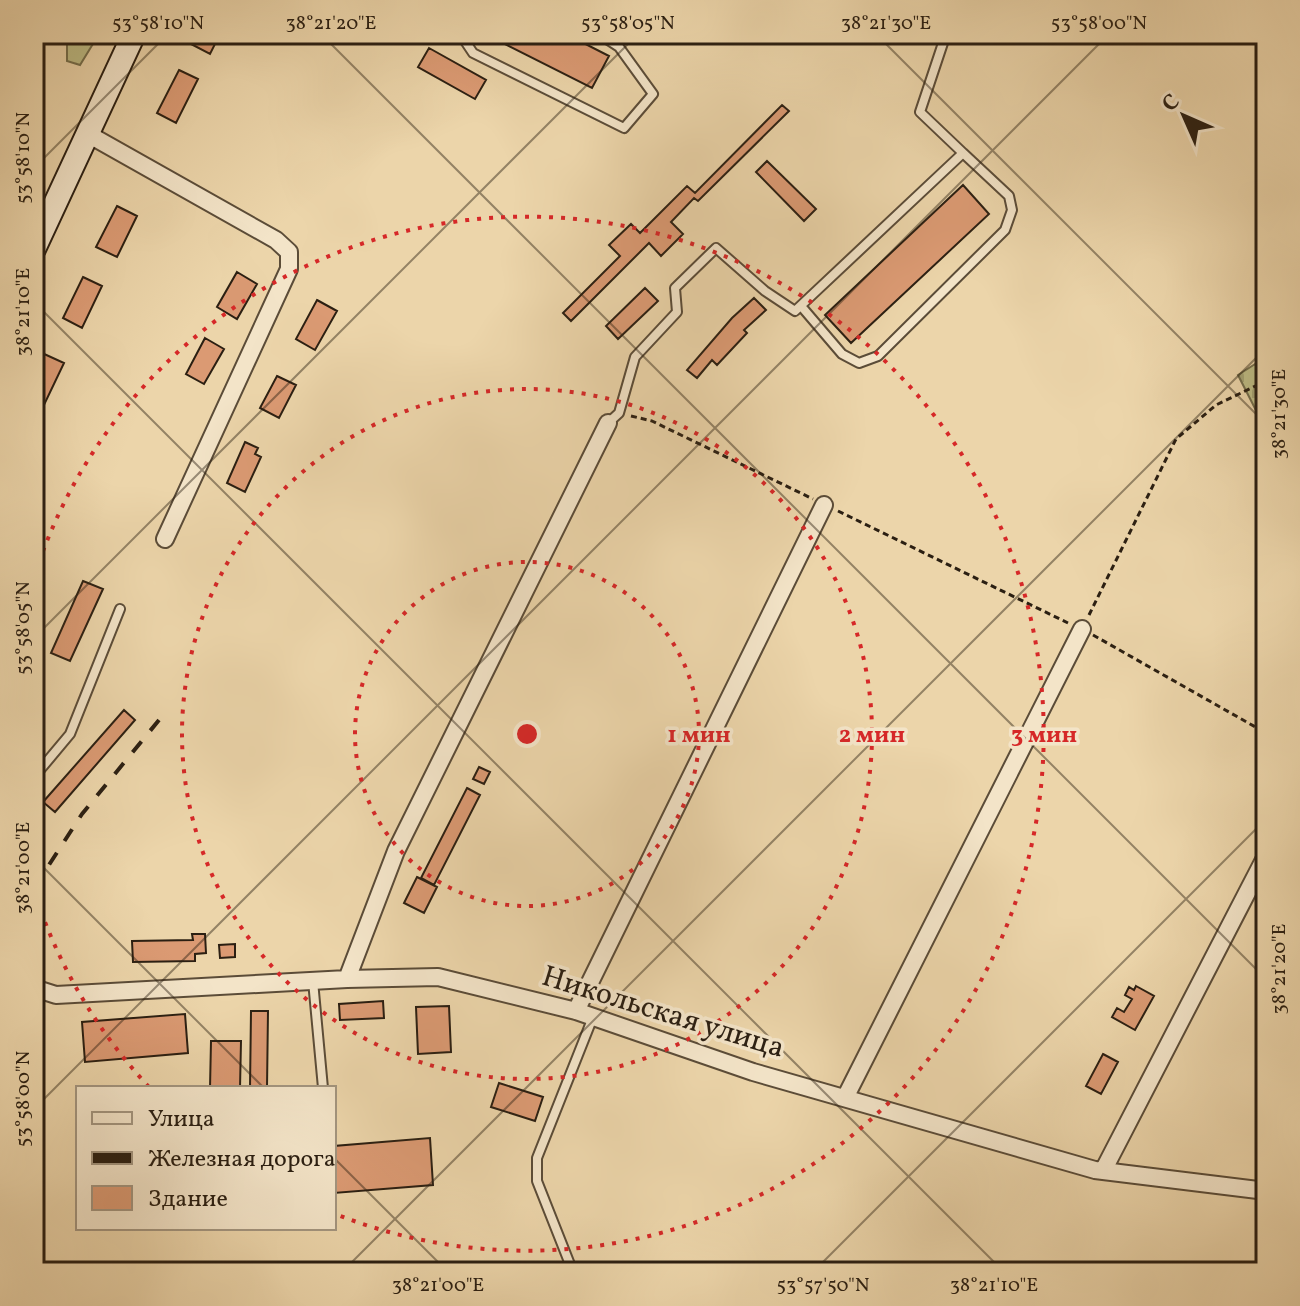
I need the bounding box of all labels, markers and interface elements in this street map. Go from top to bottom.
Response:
text: 53°58'10"N [112,10,204,38]
text: 38°21'20"E [286,10,377,38]
text: 53°58'05"N [581,10,675,38]
text: 38°21'30"E [841,10,931,38]
text: 53°58'00"N [1051,10,1147,38]
north arrow [1144,76,1224,156]
text: С [1156,88,1188,120]
text: 53°58'10"N [10,112,38,204]
text: 38°21'10"E [10,268,38,356]
text: 38°21'30"E [1266,369,1294,459]
text: 53°58'05"N [10,581,38,675]
text: 1 мин [667,719,731,753]
text: 2 мин [839,719,905,753]
text: 3 мин [1011,719,1077,753]
centre of rings [513,720,541,748]
text: 38°21'00"E [10,822,38,914]
text: 38°21'20"E [1266,924,1294,1015]
street label: Никольская улица [536,956,790,1070]
text: 53°58'00"N [10,1051,38,1147]
legend [76,1086,336,1230]
text: Улица [148,1103,215,1137]
text: Железная дорога [148,1143,336,1177]
text: Здание [148,1183,228,1217]
text: 38°21'00"E [392,1272,484,1300]
text: 53°57'50"N [776,1272,870,1300]
text: 38°21'10"E [950,1272,1038,1300]

